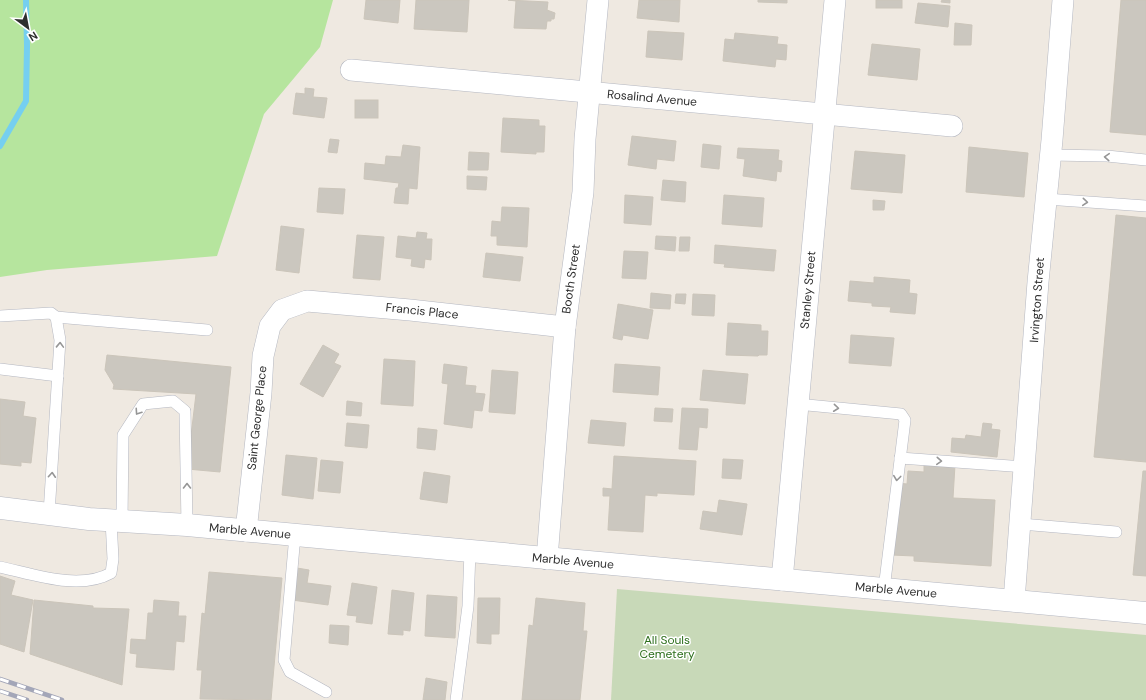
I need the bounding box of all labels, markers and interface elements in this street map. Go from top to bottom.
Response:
north arrow [8,8,48,48]
text: N [26,28,40,45]
street label: Rosalind Avenue [606,86,698,110]
one-way arrow [1104,152,1110,161]
one-way arrow [1082,198,1088,207]
street label: Booth Street [558,243,584,315]
street label: Stanley Street [797,250,819,330]
street label: Irvington Street [1026,256,1048,343]
street label: Francis Place [385,299,459,323]
one-way arrow [56,342,64,348]
street label: Saint George Place [244,365,270,471]
one-way arrow [833,403,839,412]
one-way arrow [136,408,143,415]
one-way arrow [936,456,942,465]
one-way arrow [48,472,56,478]
one-way arrow [893,475,902,481]
one-way arrow [183,483,191,489]
street label: Marble Avenue [208,519,292,543]
street label: Marble Avenue [531,549,615,573]
street label: Marble Avenue [854,578,938,602]
park label: All Souls Cemetery [639,632,695,662]

